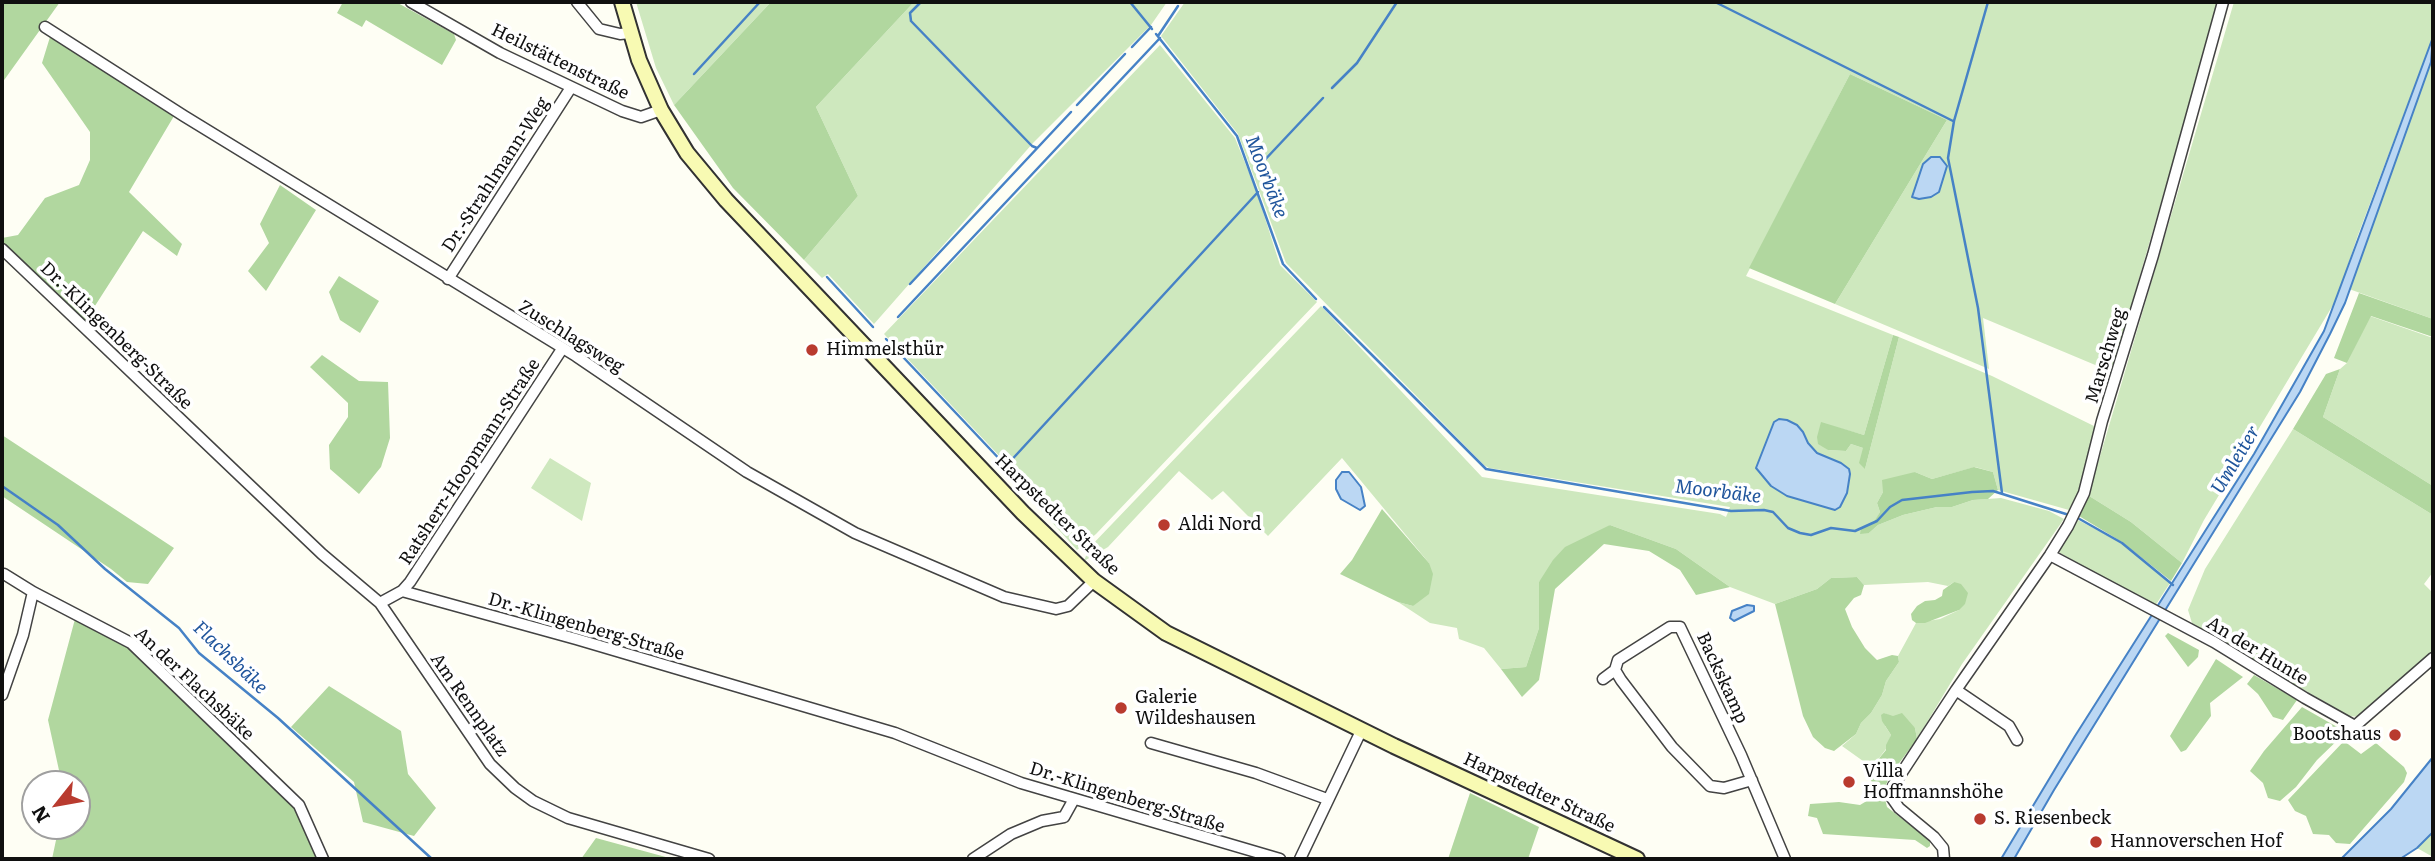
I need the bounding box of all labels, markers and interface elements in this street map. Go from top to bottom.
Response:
street label: Heilstättenstraße [488,19,632,105]
street label: Dr.-Strahlmann-Weg [438,93,554,257]
water label: Moorbäke [1240,132,1292,222]
street label: Dr.-Klingenberg-Straße [35,258,197,414]
street label: Zuschlagsweg [514,296,628,378]
street label: Marschweg [2081,306,2131,406]
place label: Himmelsthür [826,339,943,361]
marker: Himmelsthür [804,342,820,358]
street label: Ratsherr-Hoopmann-Straße [395,355,545,569]
water label: Umleiter [2207,422,2265,498]
street label: Harpstedter Straße [990,450,1124,580]
water label: Moorbäke [1674,475,1762,509]
place label: Aldi Nord [1178,514,1262,536]
marker: Aldi Nord [1156,517,1172,533]
street label: Dr.-Klingenberg-Straße [485,589,687,665]
street label: An der Hunte [2202,612,2312,690]
water label: Flachsbäke [188,617,272,699]
street label: An der Flachsbäke [130,623,258,745]
street label: Backskamp [1691,629,1753,727]
street label: Am Rennplatz [425,649,513,761]
place label: Galerie Wildeshausen [1135,687,1256,730]
marker: Galerie Wildeshausen [1113,700,1129,716]
place label: Bootshaus [2293,724,2381,746]
marker: Bootshaus [2387,727,2403,743]
street label: Harpstedter Straße [1460,748,1618,838]
street label: Dr.-Klingenberg-Straße [1027,758,1227,838]
place label: Villa Hoffmannshöhe [1863,761,2003,804]
north arrow [21,770,91,840]
marker: Villa Hoffmannshöhe [1841,774,1857,790]
text: N [24,801,56,829]
place label: S. Riesenbeck [1994,808,2111,830]
marker: S. Riesenbeck [1972,811,1988,827]
place label: Hannoverschen Hof [2110,831,2282,853]
marker: Hannoverschen Hof [2088,834,2104,850]

